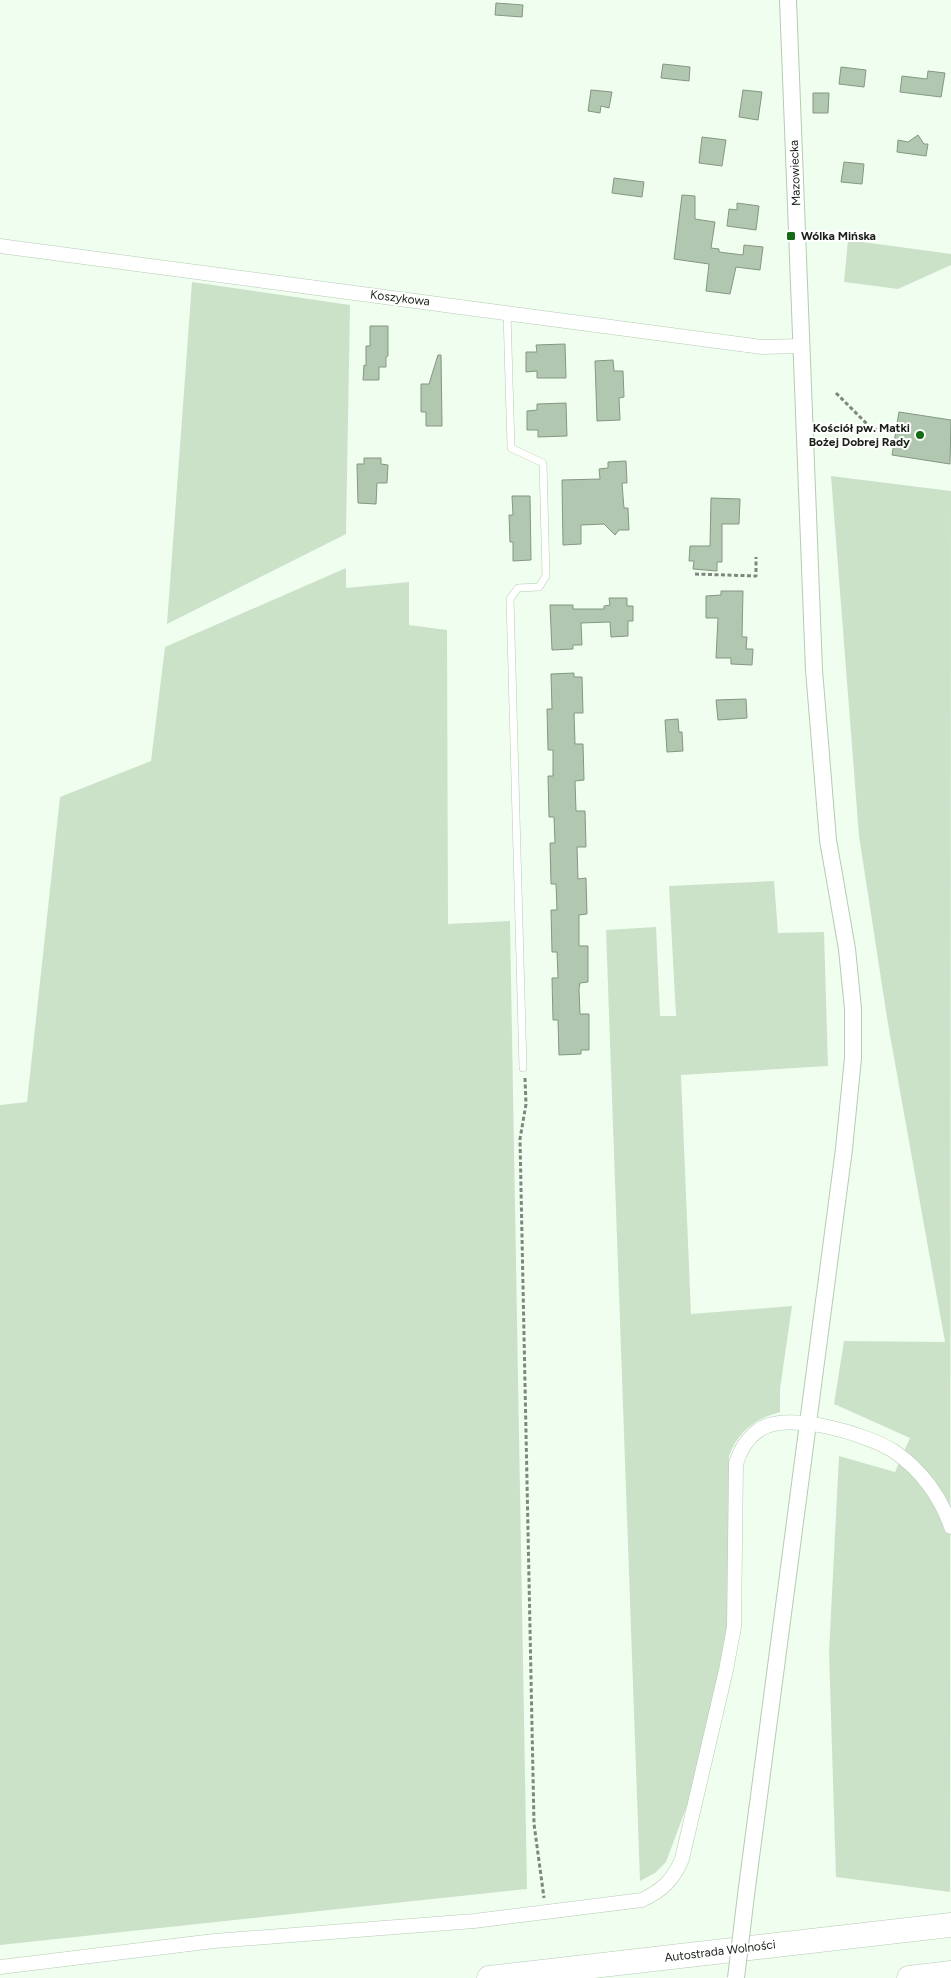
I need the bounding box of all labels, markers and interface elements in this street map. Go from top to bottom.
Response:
street label: Mazowiecka [787,140,803,206]
place label: Wólka Mińska [801,229,876,243]
marker: Wólka Mińska [785,230,797,242]
street label: Koszykowa [369,287,431,309]
place label: Kościół pw. Matki Bożej Dobrej Rady [809,421,910,449]
marker: Kościół pw. Matki Bożej Dobrej Rady [914,429,926,441]
street label: Autostrada Wolności [664,1937,776,1965]

